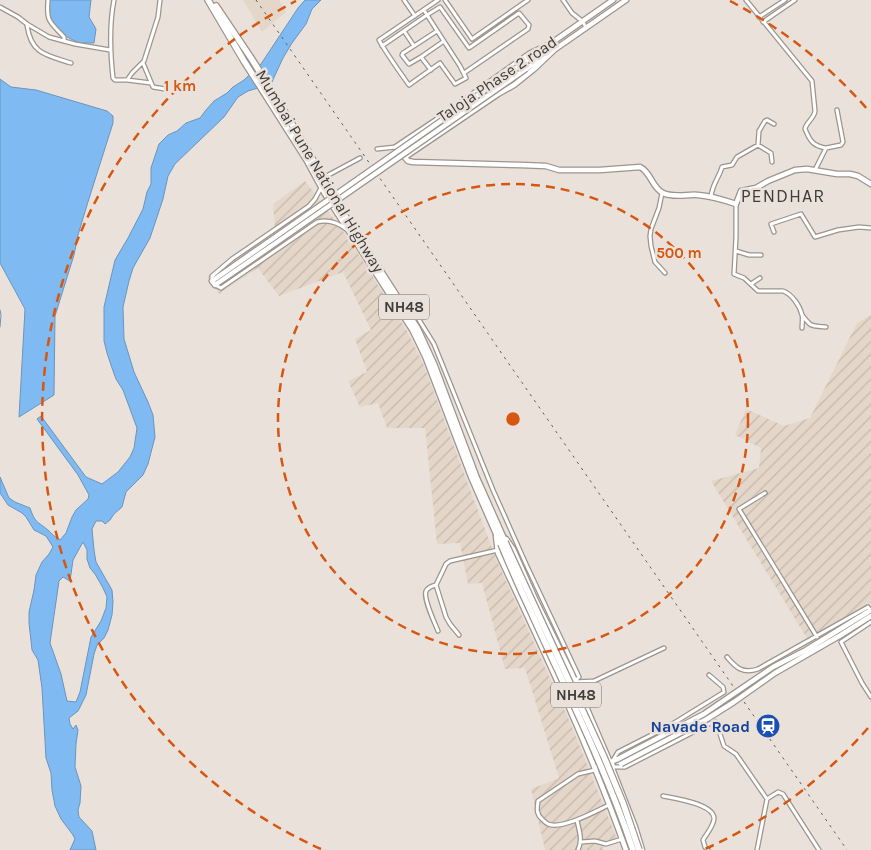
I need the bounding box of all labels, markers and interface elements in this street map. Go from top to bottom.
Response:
street label: Taloja Phase 2 road [434,32,560,126]
street label: Mumbai Pune National Highway [252,66,389,276]
text: 1 km [164,77,196,95]
district label: PENDHAR [741,185,825,207]
text: 500 m [656,244,702,262]
road number: NH48 [379,294,429,320]
centre of rings [504,410,522,428]
road number: NH48 [551,682,601,708]
station icon: Navade Road [755,713,781,739]
place label: Navade Road [651,717,750,736]

